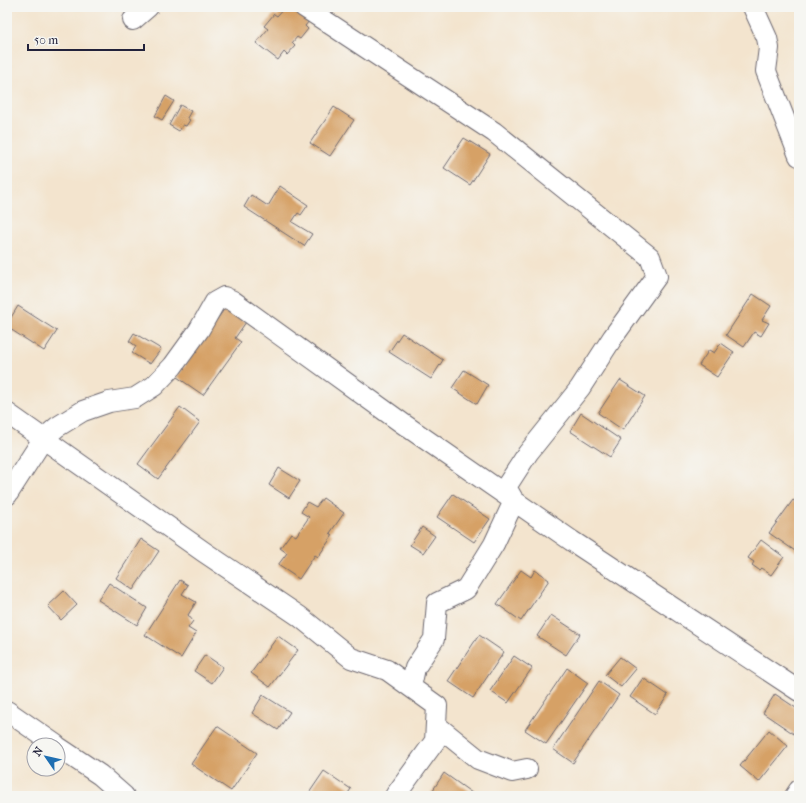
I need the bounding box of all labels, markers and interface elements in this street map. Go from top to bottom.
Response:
scale bar [28,26,144,52]
text: 50 m [34,33,58,47]
north arrow [26,737,66,777]
text: N [30,744,46,759]

